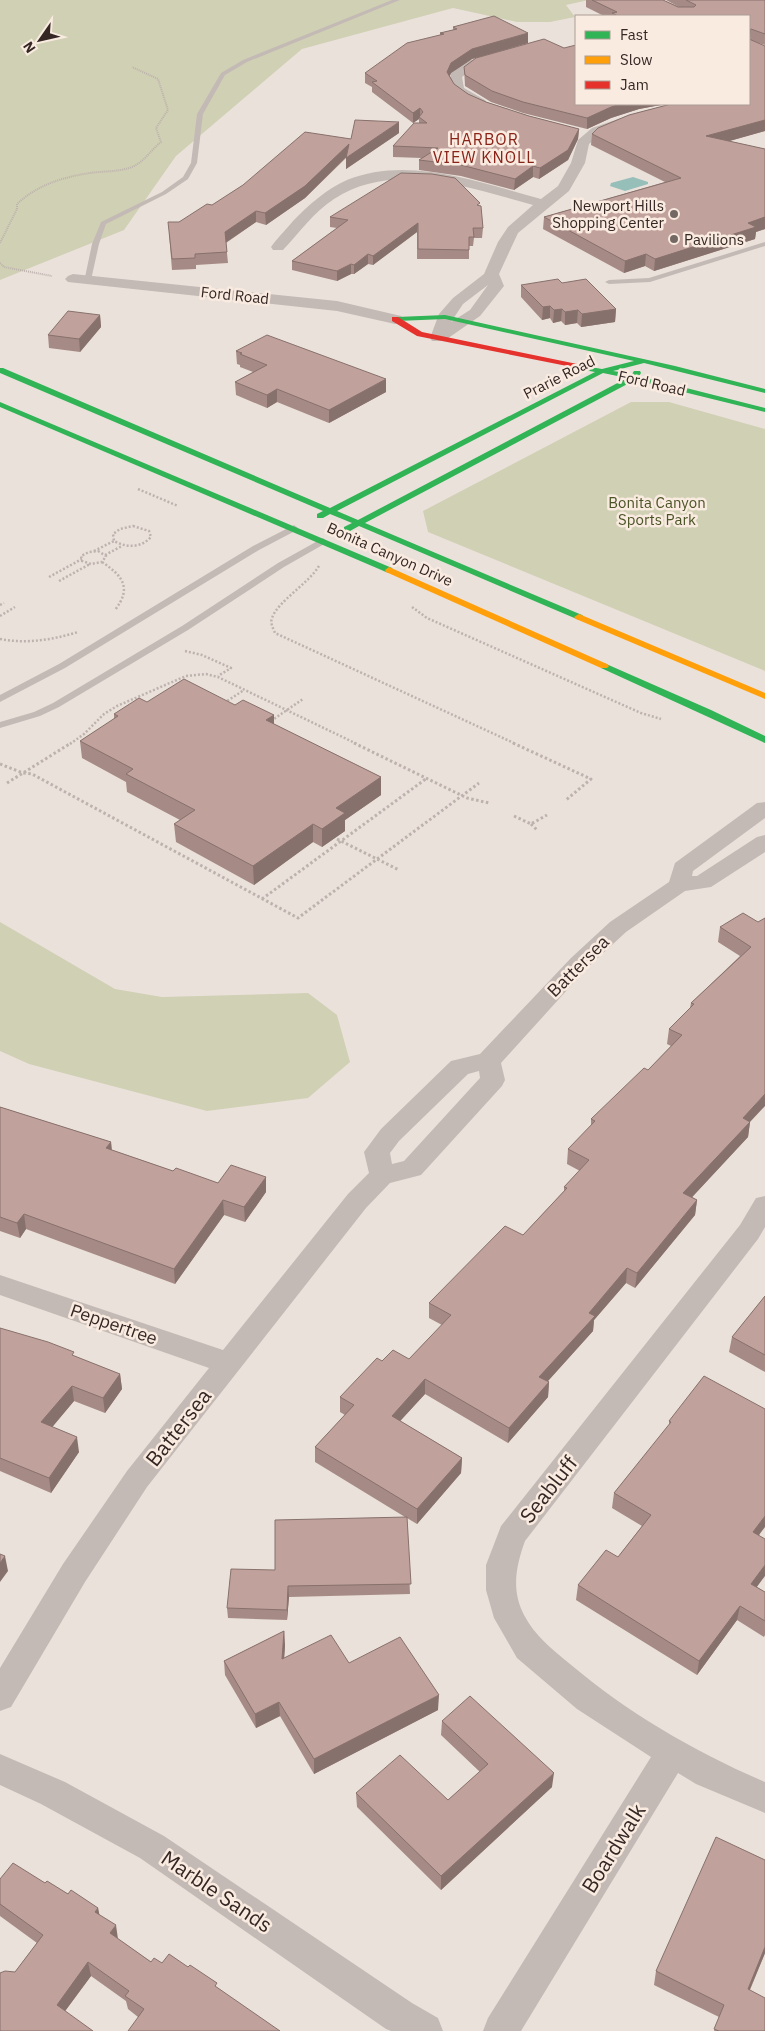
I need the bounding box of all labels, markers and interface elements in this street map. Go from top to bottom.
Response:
north arrow [15,15,65,65]
legend [575,15,750,105]
text: Fast [620,25,648,44]
text: N [19,38,40,57]
text: Slow [620,50,653,69]
text: Jam [620,75,649,94]
district label: HARBOR VIEW KNOLL [433,129,535,167]
place label: Newport Hills Shopping Center [552,196,664,232]
marker: Newport Hills Shopping Center [668,208,680,220]
place label: Pavilions [684,230,744,249]
marker: Pavilions [668,233,680,245]
street label: Ford Road [200,282,270,308]
street label: Prarie Road [520,351,598,403]
street label: Ford Road [616,366,688,400]
park label: Bonita Canyon Sports Park [608,493,706,529]
street label: Bonita Canyon Drive [324,518,456,590]
street label: Battersea [542,930,614,1002]
street label: Peppertree [67,1298,161,1350]
street label: Battersea [139,1382,217,1472]
street label: Seabluff [513,1449,583,1528]
street label: Boardwalk [575,1798,651,1898]
street label: Marble Sands [156,1844,278,1938]

